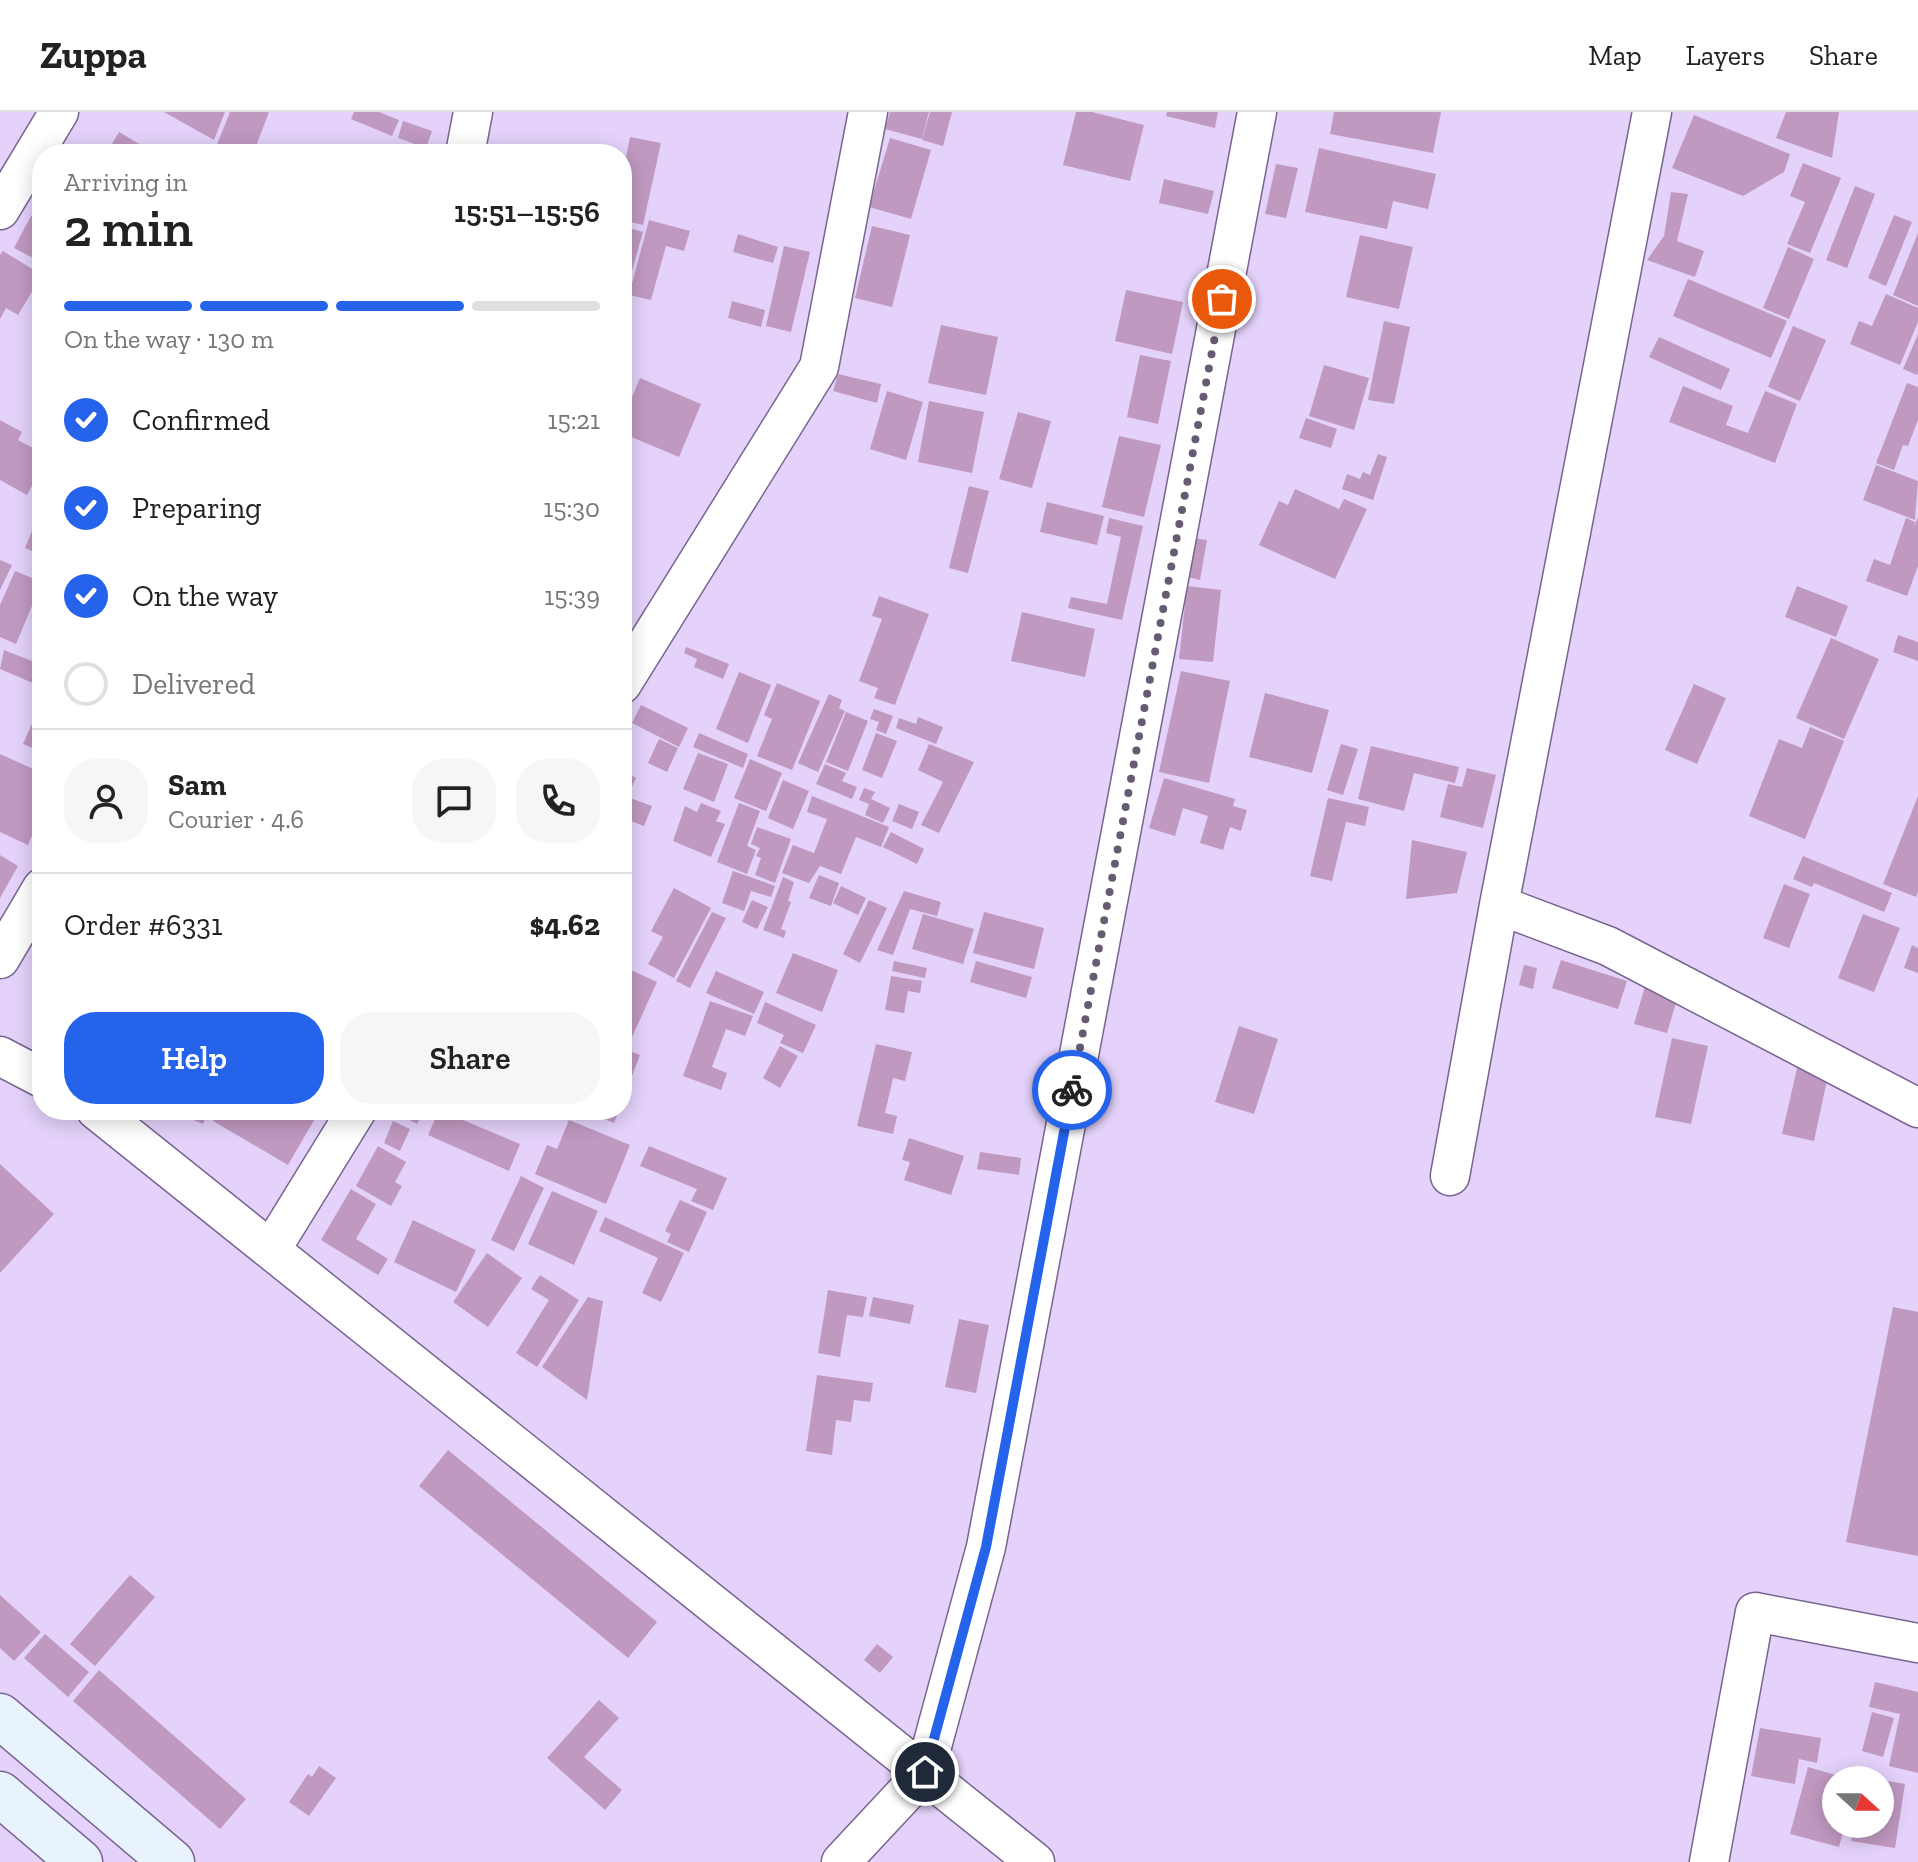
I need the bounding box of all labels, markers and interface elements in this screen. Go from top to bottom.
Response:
text: Zuppa [40,32,147,78]
text: Map [1588,39,1642,72]
text: Layers [1686,39,1765,72]
text: Share [1809,39,1878,72]
text: Arriving in [64,166,187,198]
text: 15:51–15:56 [454,194,600,230]
text: 2 min [64,197,193,259]
pin [1188,265,1256,333]
icon: bag [1200,277,1244,321]
text: On the way · 130 m [64,323,274,355]
icon: check [64,398,108,442]
text: Confirmed [132,402,270,438]
text: 15:21 [547,404,600,436]
icon: check [64,486,108,530]
text: Preparing [132,490,262,526]
text: 15:30 [543,492,600,524]
icon: check [64,574,108,618]
text: On the way [132,578,278,614]
text: 15:39 [544,580,600,612]
text: Delivered [132,666,255,702]
button: person [64,759,148,843]
button: chat [412,759,496,843]
button: phone [516,759,600,843]
text: Sam [168,767,226,803]
text: Courier · 4.6 [168,803,304,835]
text: Order #6331 [64,907,223,943]
text: $4.62 [530,907,600,943]
button: Help [64,1012,324,1104]
button: Share [340,1012,600,1104]
courier [1032,1050,1112,1130]
icon: bike [1050,1068,1094,1112]
pin [891,1738,959,1806]
icon: home [903,1750,947,1794]
north arrow [1822,1766,1894,1838]
map controls [1822,1766,1894,1838]

